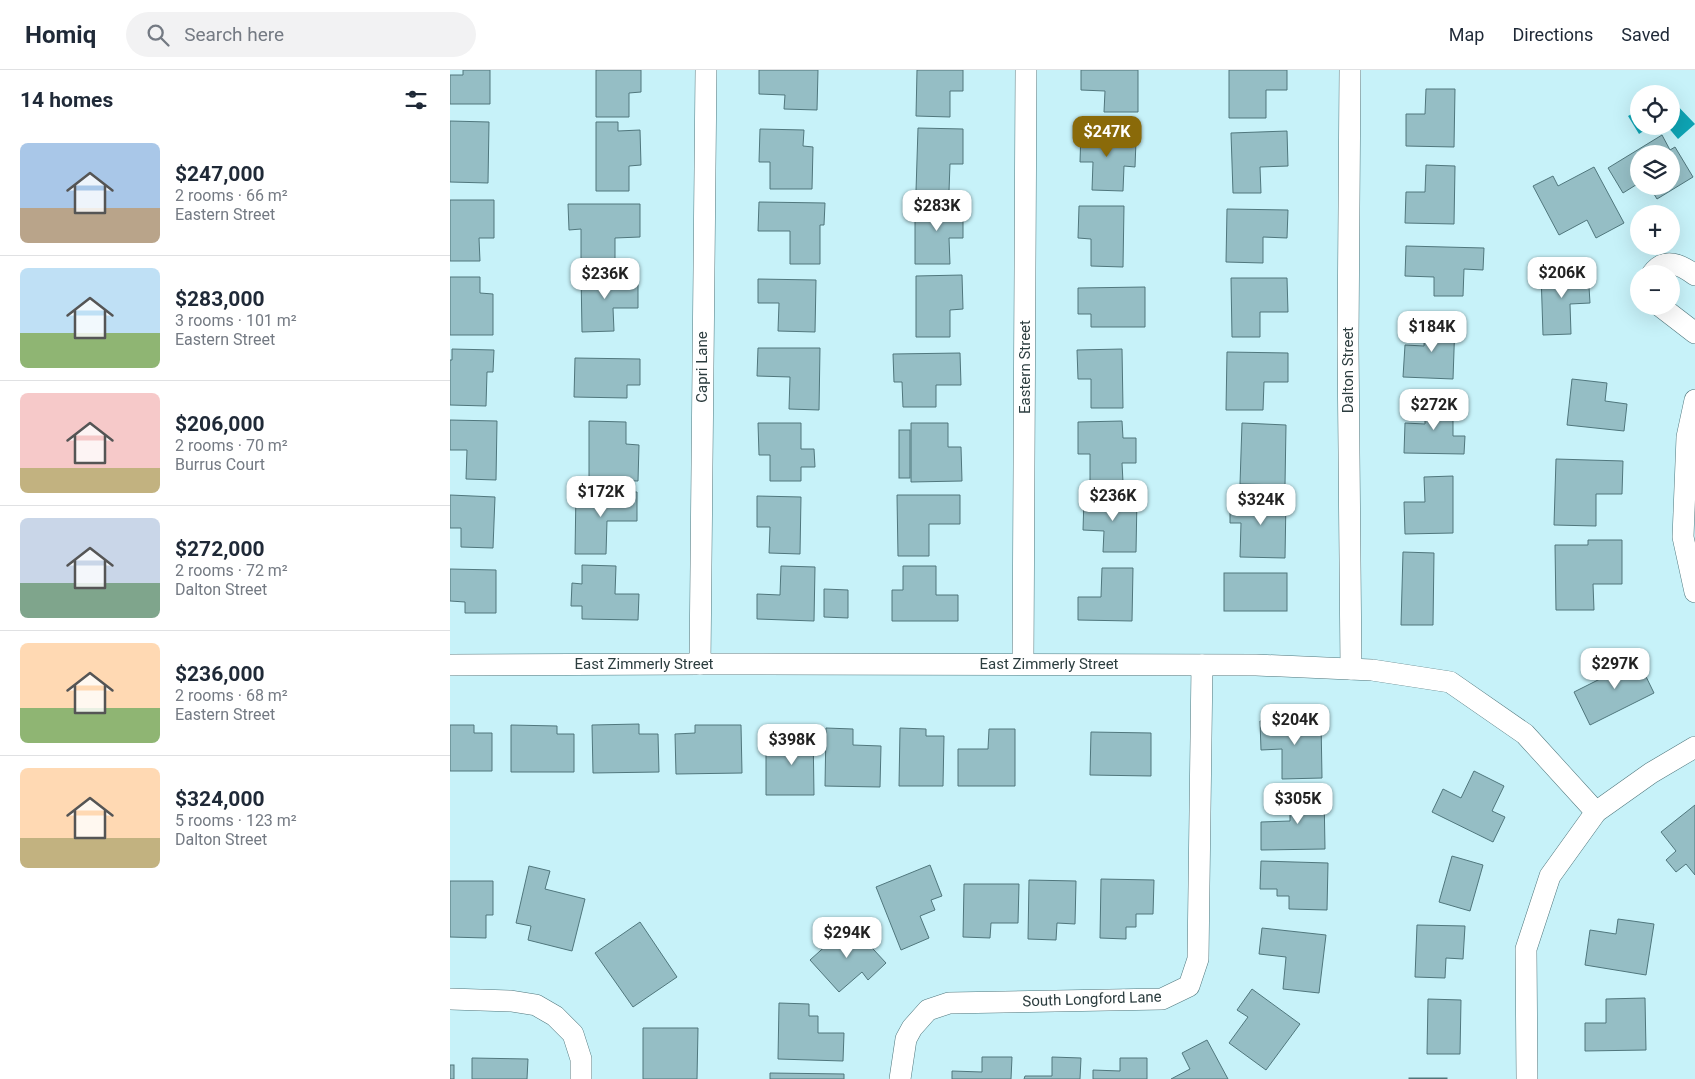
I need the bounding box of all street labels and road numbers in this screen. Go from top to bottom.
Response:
street label: Eastern Street [1016,320,1034,414]
street label: Dalton Street [1339,327,1357,413]
street label: Capri Lane [693,331,711,403]
street label: East Zimmerly Street [574,655,714,673]
street label: East Zimmerly Street [979,655,1119,673]
street label: South Longford Lane [1022,988,1162,1010]

